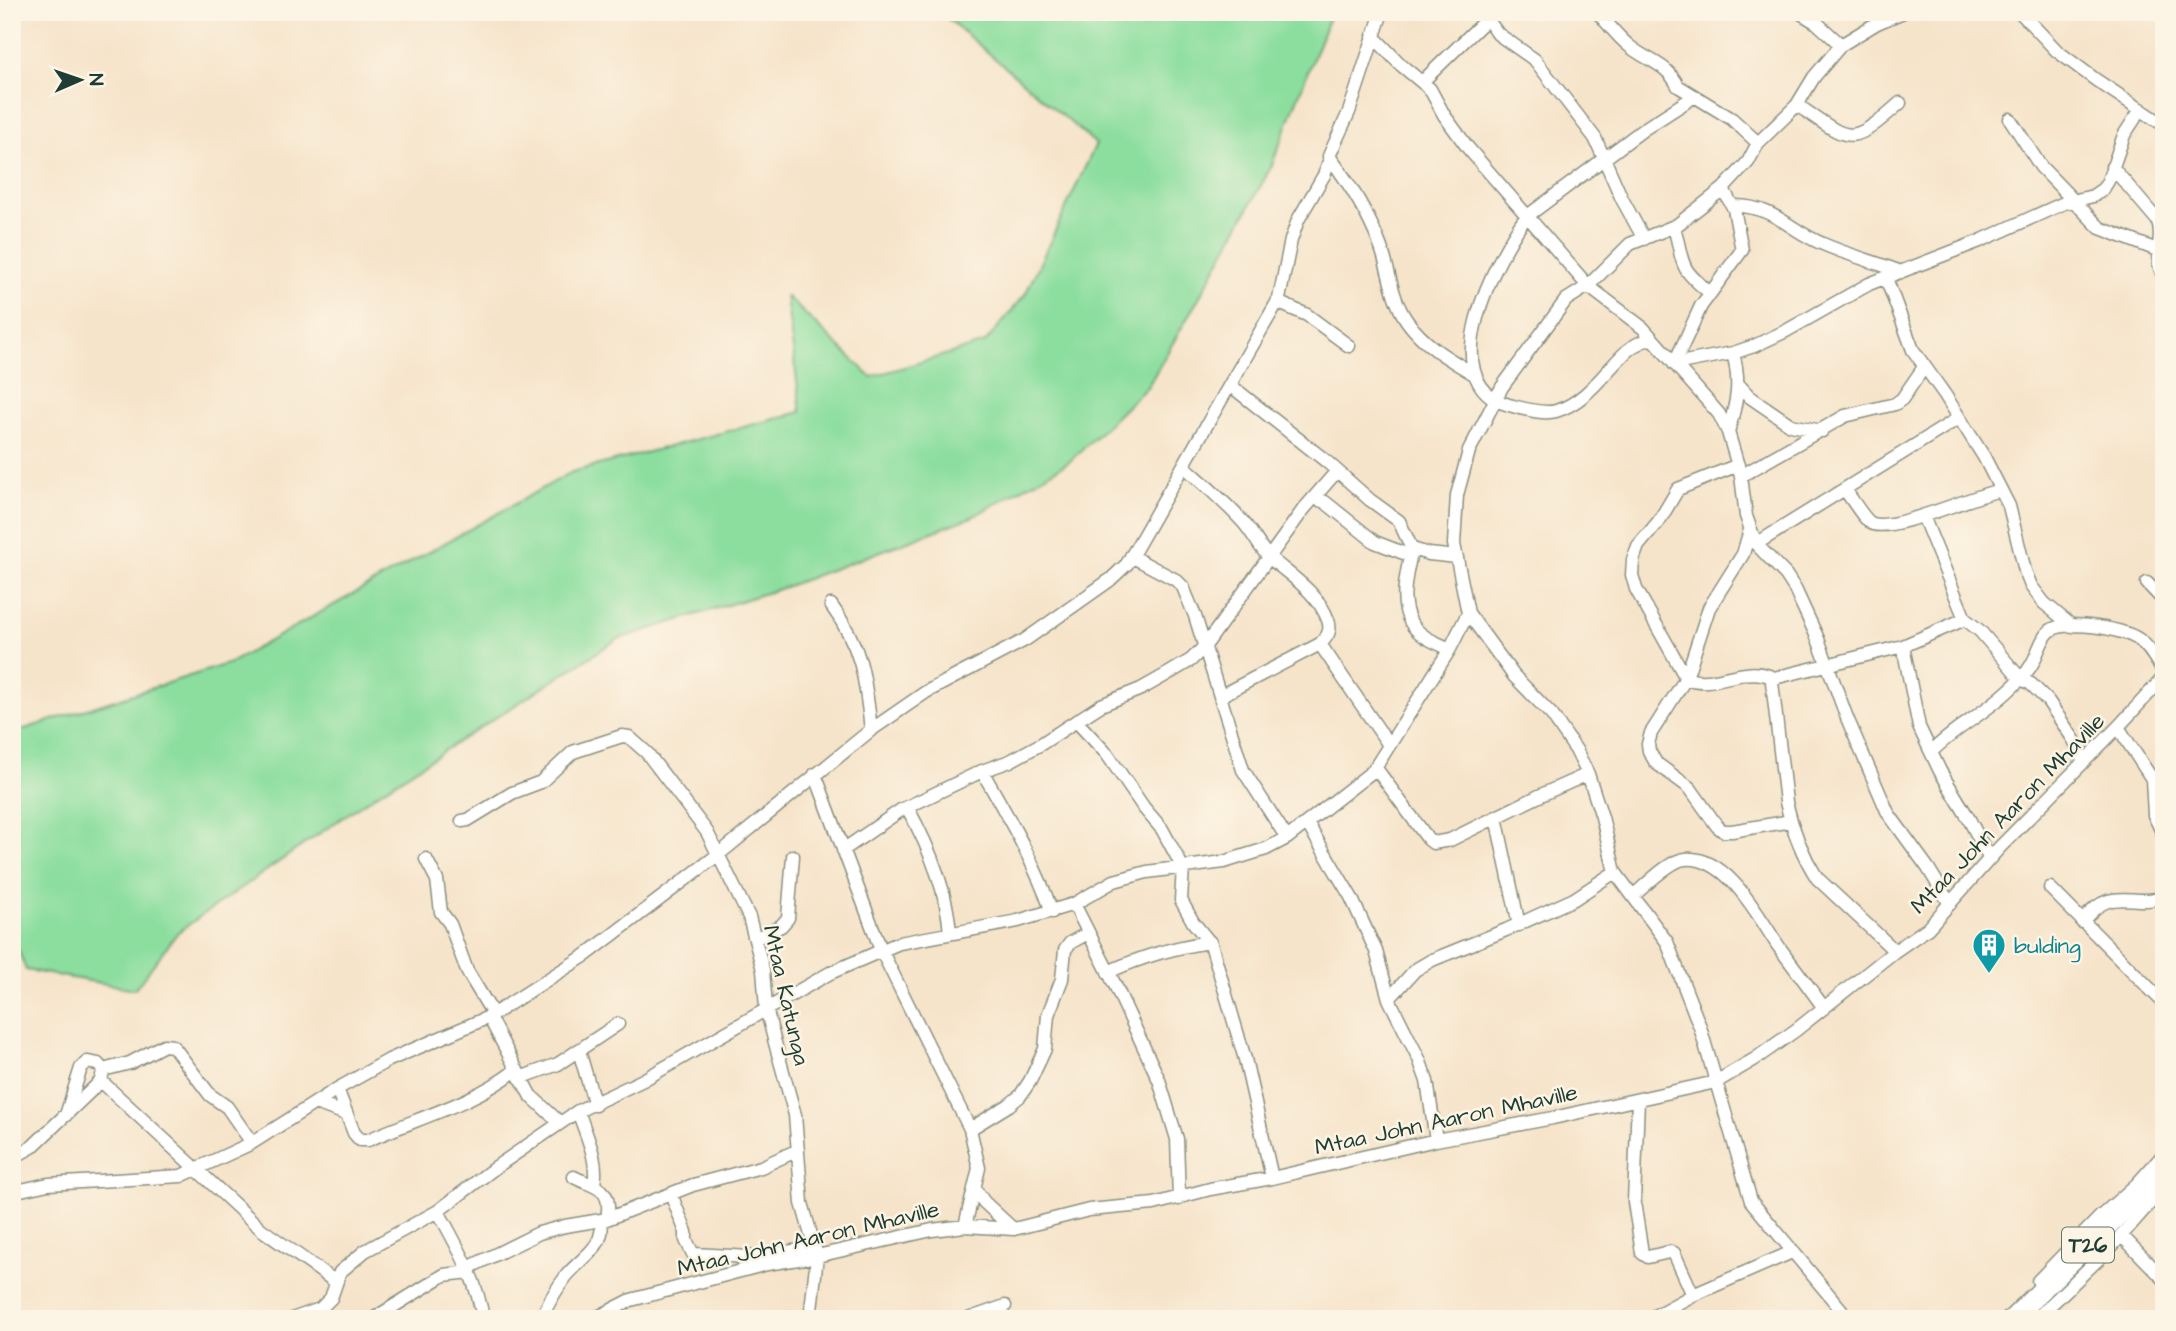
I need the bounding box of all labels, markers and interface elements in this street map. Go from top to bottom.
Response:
north arrow [46,46,116,116]
text: N [82,73,109,86]
street label: Mtaa John Aaron Mhaville [1903,706,2112,921]
street label: Mtaa Katunga [753,922,818,1069]
building icon: bulding [1970,926,2008,975]
place label: bulding [2014,930,2081,963]
street label: Mtaa John Aaron Mhaville [1312,1076,1581,1164]
street label: Mtaa John Aaron Mhaville [674,1193,942,1285]
road number: T26 [2062,1228,2114,1262]

